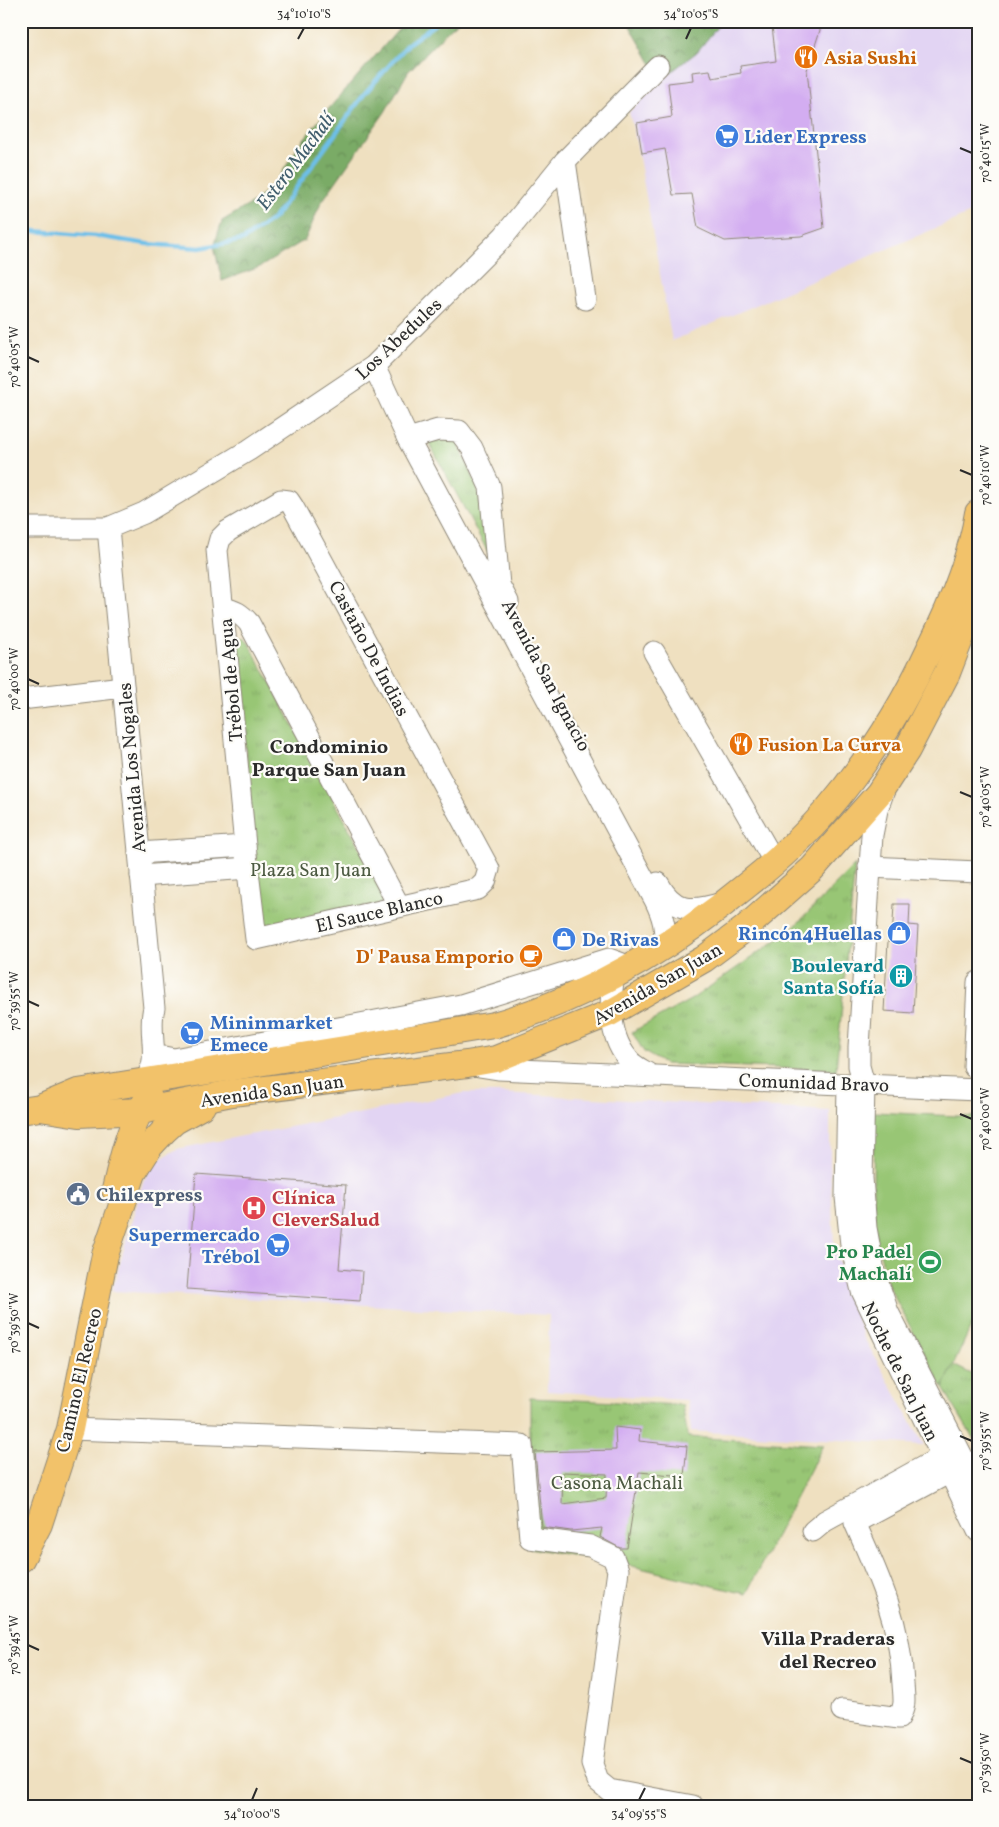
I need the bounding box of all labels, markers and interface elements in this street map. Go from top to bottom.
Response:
text: 34°10'10"S [277,7,331,23]
text: 34°10'05"S [664,7,718,23]
restaurant icon: Asia Sushi [793,44,819,70]
place label: Asia Sushi [824,46,917,72]
water label: Estero Machalí [251,106,344,217]
supermarket icon: Lider Express [714,123,740,149]
text: 70°40'15"W [978,123,994,183]
place label: Lider Express [744,125,867,151]
street label: Los Abedules [350,293,448,386]
text: 70°40'05"W [7,326,23,388]
text: 70°40'10"W [978,445,994,505]
street label: Castaño De Indias [322,577,415,721]
street label: Avenida San Ignacio [494,595,596,757]
street label: Trébol de Agua [214,617,250,743]
text: 70°40'00"W [7,647,23,711]
street label: Avenida Los Nogales [113,682,153,854]
restaurant icon: Fusion La Curva [728,731,754,757]
place label: Fusion La Curva [758,733,901,759]
district label: Condominio Parque San Juan [252,734,406,785]
text: 70°40'05"W [978,766,994,828]
park label: Plaza San Juan [250,858,372,884]
street label: El Sauce Blanco [313,886,446,940]
shop icon: Rincón4Huellas [886,920,912,946]
place label: Rincón4Huellas [738,922,882,948]
shop icon: De Rivas [551,926,577,952]
place label: De Rivas [582,928,659,954]
street label: Avenida San Juan [589,937,727,1032]
cafe icon: D' Pausa Emporio [518,943,544,969]
place label: D' Pausa Emporio [356,945,514,971]
place label: Boulevard Santa Sofía [783,954,884,1002]
building icon: Boulevard Santa Sofía [888,963,914,989]
text: 70°39'55"W [7,971,23,1031]
place label: Mininmarket Emece [210,1011,333,1059]
supermarket icon: Mininmarket Emece [179,1020,205,1046]
street label: Comunidad Bravo [738,1068,890,1100]
street label: Avenida San Juan [199,1069,346,1115]
text: 70°40'00"W [978,1087,994,1151]
public building icon: Chilexpress [65,1181,91,1207]
place label: Chilexpress [96,1183,203,1209]
place label: Clínica CleverSalud [272,1186,380,1234]
hospital icon: Clínica CleverSalud [241,1195,267,1221]
place label: Supermercado Trébol [129,1223,260,1271]
supermarket icon: Supermercado Trébol [265,1232,291,1258]
place label: Pro Padel Machalí [826,1240,912,1288]
sports icon: Pro Padel Machalí [917,1249,943,1275]
text: 70°39'50"W [7,1293,23,1353]
street label: Noche de San Juan [854,1298,944,1446]
street label: Camino El Recreo [51,1306,109,1455]
text: 70°39'55"W [978,1411,994,1471]
park label: Casona Machali [551,1471,683,1497]
text: 70°39'45"W [7,1615,23,1675]
district label: Villa Praderas del Recreo [761,1626,895,1677]
text: 70°39'50"W [978,1733,994,1793]
text: 34°10'00"S [224,1807,280,1823]
text: 34°09'55"S [611,1807,667,1823]

